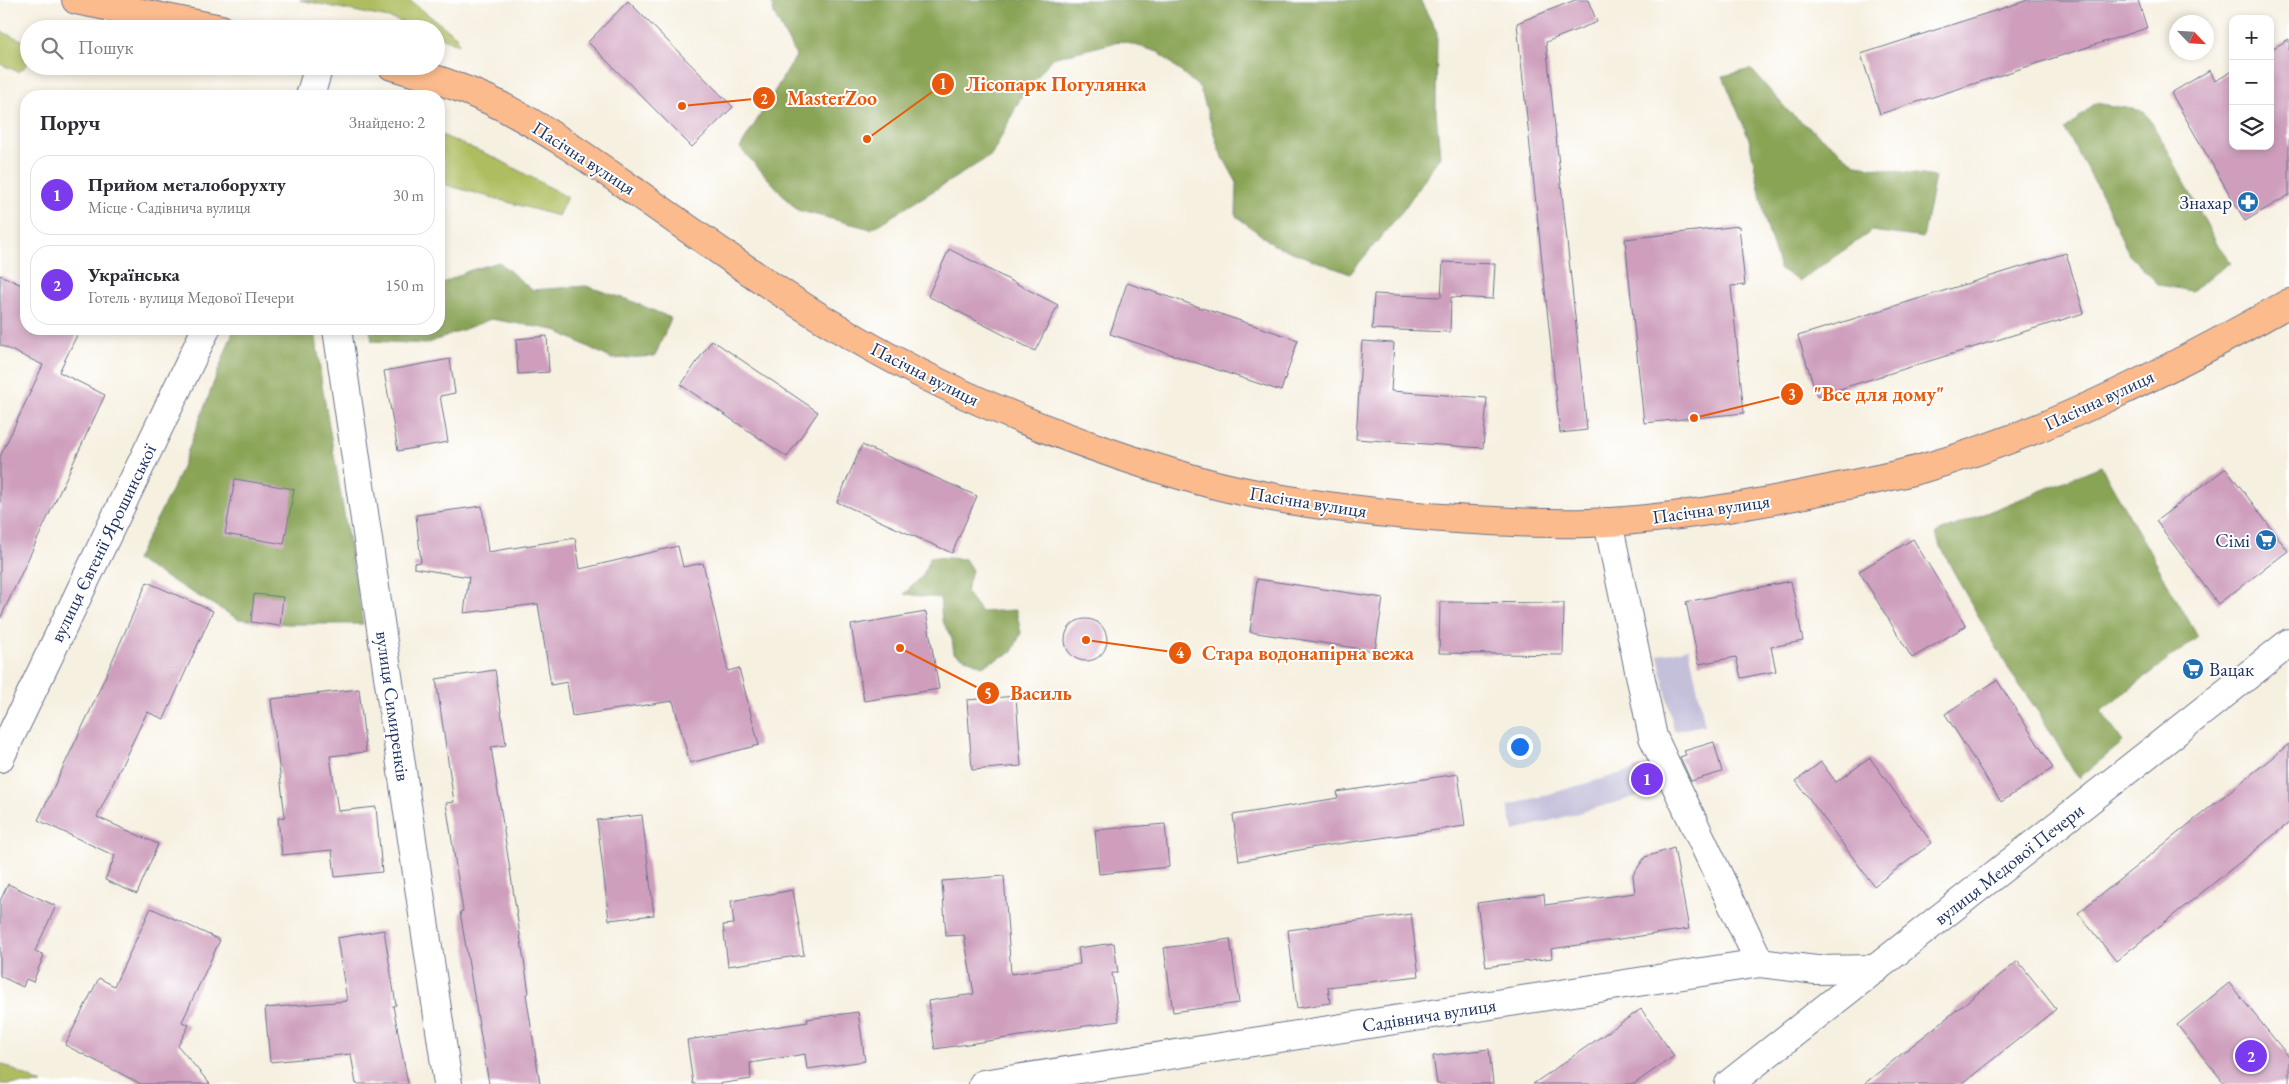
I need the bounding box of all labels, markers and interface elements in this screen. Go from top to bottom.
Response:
north arrow [2169,15,2214,60]
map controls [2229,15,2274,150]
button: + [2229,15,2274,60]
search box [20,20,445,75]
icon: search [38,34,66,62]
text: Пошук [78,35,134,60]
button: − [2229,60,2274,105]
callout: Лісопарк Погулянка [930,66,1156,101]
text: Лісопарк Погулянка [965,71,1147,97]
text: 1 [939,74,947,93]
callout: MasterZoo [752,81,887,116]
text: MasterZoo [787,85,877,111]
text: 2 [760,89,768,108]
button: layers [2229,105,2274,150]
text: Поруч [40,109,100,136]
text: Знайдено: 2 [349,112,425,133]
street label: Пасічна вулиця [527,115,641,201]
text: Прийом металоборухту [88,172,286,197]
text: 1 [53,185,61,206]
text: 30 m [393,185,424,206]
place label: Знахар [2180,190,2232,215]
pharmacy icon: Знахар [2236,190,2260,214]
text: Місце · Садівнича вулиця [88,197,251,218]
text: Українська [88,262,180,287]
text: 2 [53,275,61,296]
text: 150 m [385,275,424,296]
text: Готель · вулиця Медової Печери [88,287,294,308]
street label: Пасічна вулиця [867,336,984,412]
street label: Пасічна вулиця [2040,363,2158,436]
callout: "Все для дому" [1779,377,1954,412]
text: "Все для дому" [1814,381,1944,407]
text: 3 [1788,385,1796,404]
street label: вулиця Євгенії Ярошинської [44,440,162,646]
street label: Пасічна вулиця [1248,480,1369,524]
street label: Пасічна вулиця [1651,488,1772,530]
place label: Сімі [2215,528,2250,553]
supermarket icon: Сімі [2254,528,2278,552]
street label: вулиця Симиренків [370,629,416,783]
callout: Стара водонапірна вежа [1167,635,1424,670]
text: Стара водонапірна вежа [1202,640,1414,666]
text: 4 [1176,643,1185,662]
supermarket icon: Вацак [2181,657,2205,681]
place label: Вацак [2209,657,2254,682]
callout: Василь [976,676,1082,711]
text: Василь [1010,680,1072,706]
text: 5 [984,684,992,703]
your location [1507,734,1533,760]
pin: 1 [1631,760,1663,798]
street label: вулиця Медової Печери [1929,798,2089,930]
street label: Садівнича вулиця [1360,992,1498,1038]
pin: 2 [2235,1037,2267,1075]

